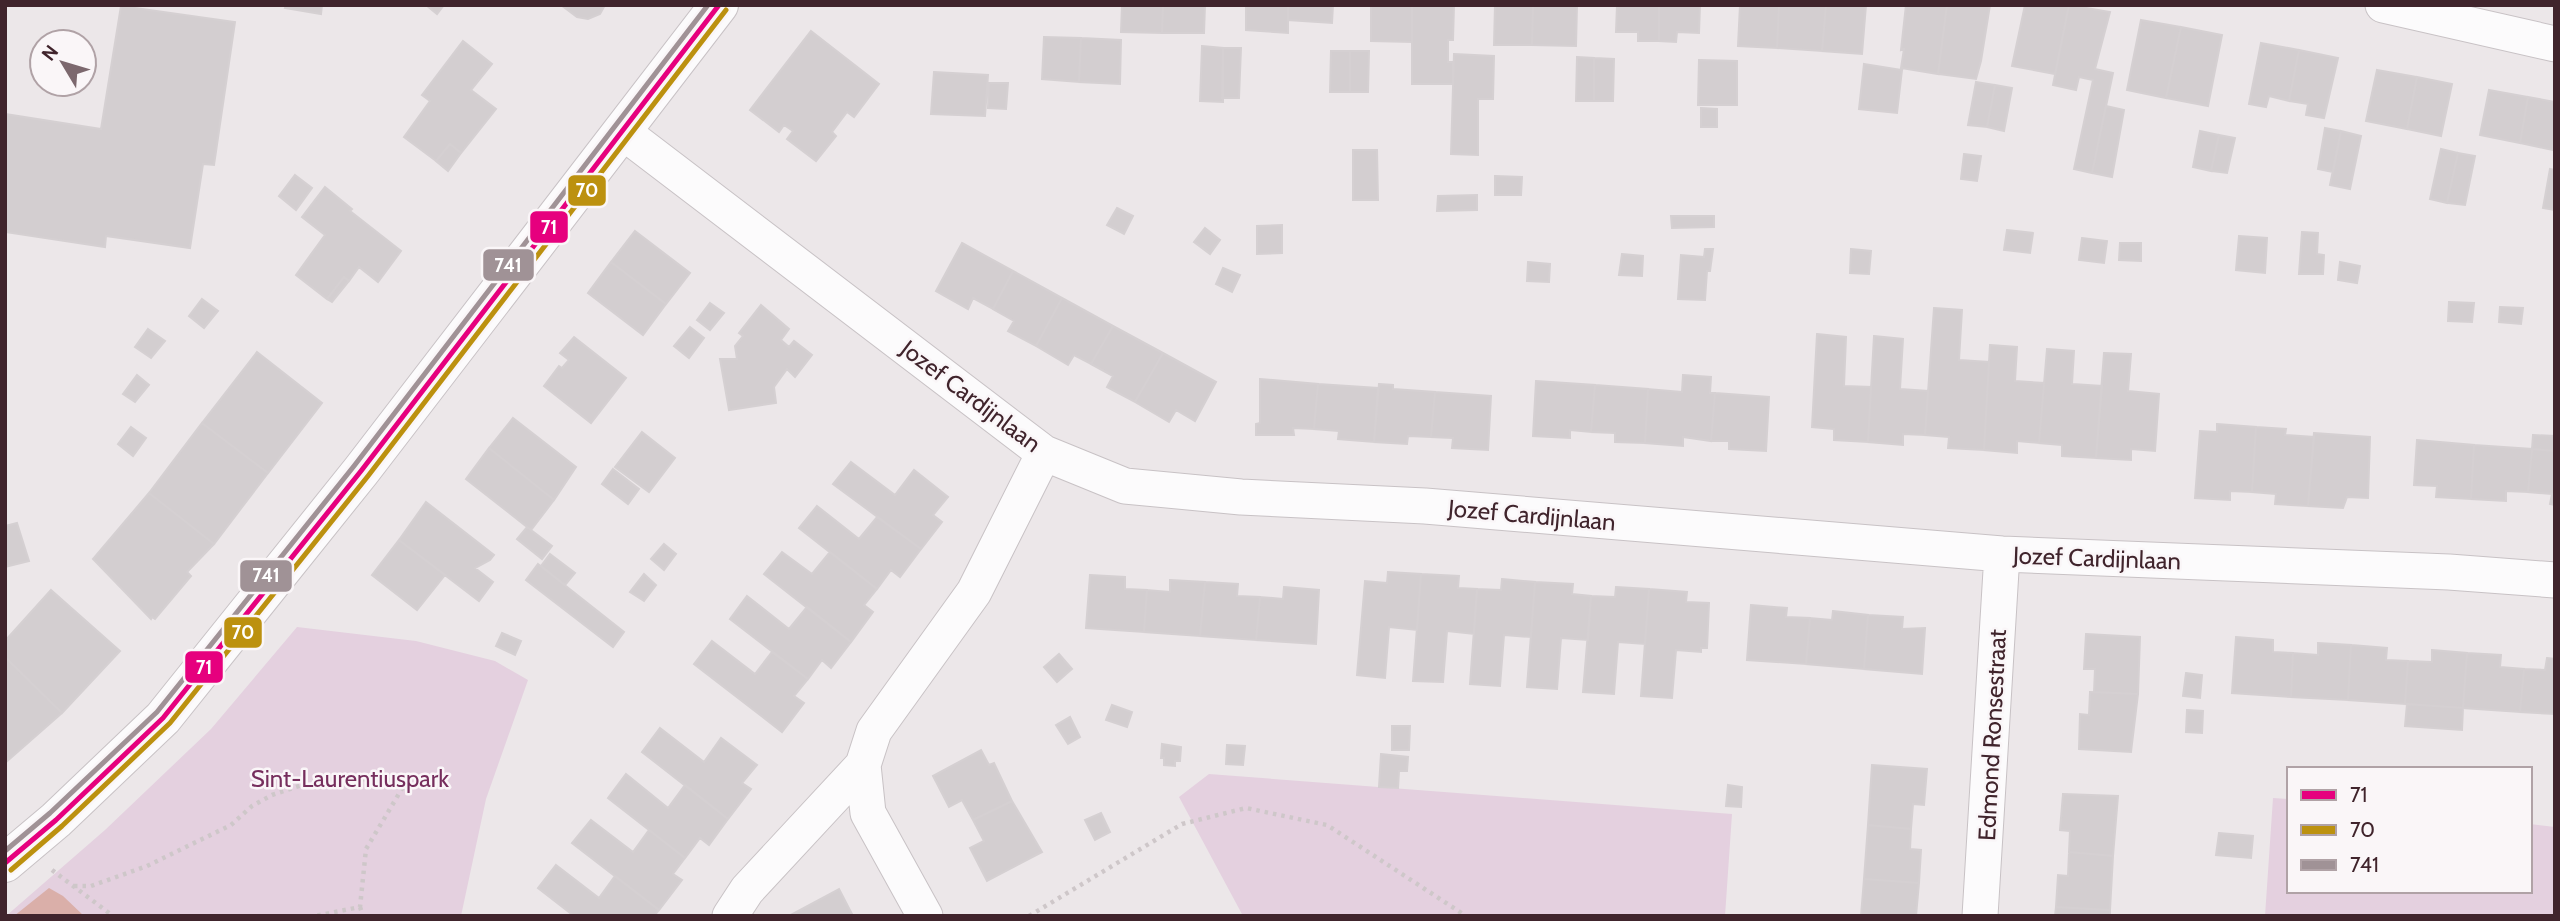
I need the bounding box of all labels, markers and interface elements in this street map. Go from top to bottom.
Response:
north arrow [28,28,98,98]
text: N [37,40,63,65]
line badge: 70 [567,174,607,207]
text: 70 [576,179,598,202]
line badge: 71 [529,210,569,244]
text: 71 [541,216,557,239]
line badge: 741 [482,248,535,282]
text: 741 [494,254,522,277]
street label: Jozef Cardijnlaan [894,333,1047,458]
street label: Jozef Cardijnlaan [1446,493,1617,537]
street label: Jozef Cardijnlaan [2012,541,2181,575]
line badge: 741 [239,559,293,593]
text: 741 [252,564,280,587]
line badge: 70 [223,616,263,649]
text: 70 [232,621,254,644]
street label: Edmond Ronsestraat [1972,628,2012,842]
line badge: 71 [184,650,224,684]
text: 71 [196,656,212,679]
park label: Sint-Laurentiuspark [251,764,449,793]
legend [2287,767,2532,893]
text: 71 [2350,782,2367,807]
text: 70 [2350,817,2375,842]
text: 741 [2350,852,2379,877]

